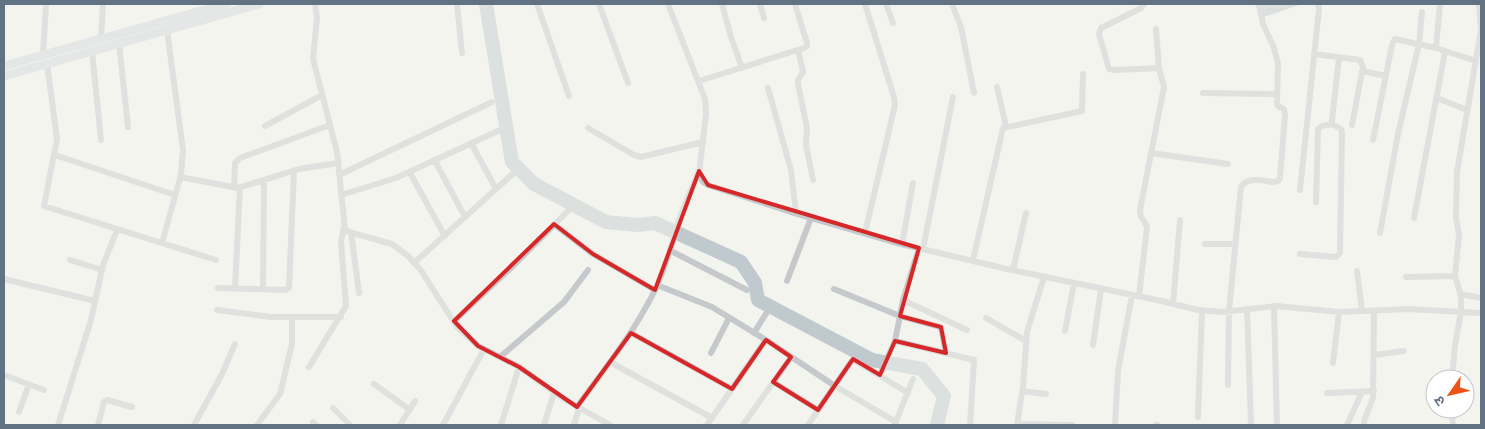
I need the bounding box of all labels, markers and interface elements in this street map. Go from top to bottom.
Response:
north arrow [1425,369,1475,419]
text: उ [1429,392,1449,410]

